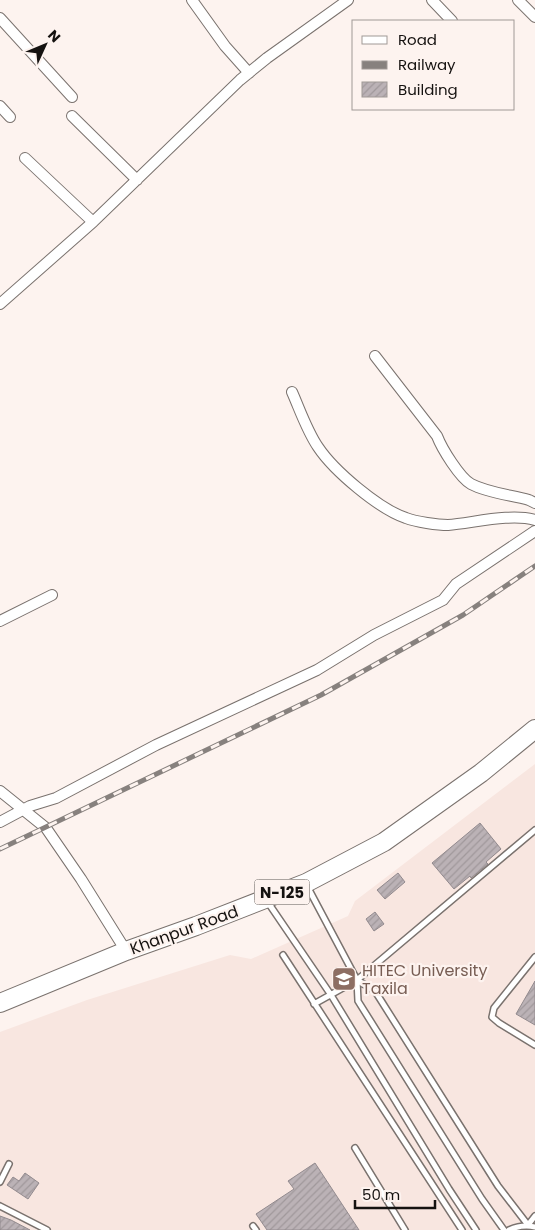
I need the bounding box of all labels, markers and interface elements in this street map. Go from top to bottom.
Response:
north arrow [20,20,70,70]
legend [352,20,515,110]
text: N [44,25,65,47]
text: Road [398,29,437,50]
text: Railway [398,54,456,75]
text: Building [398,79,458,100]
road number: N-125 [254,880,310,904]
street label: Khanpur Road [127,900,241,960]
place label: HITEC University Taxila [362,959,487,1000]
school or university icon: HITEC University Taxila [331,966,357,992]
scale bar [355,1178,435,1210]
text: 50 m [362,1184,400,1205]

